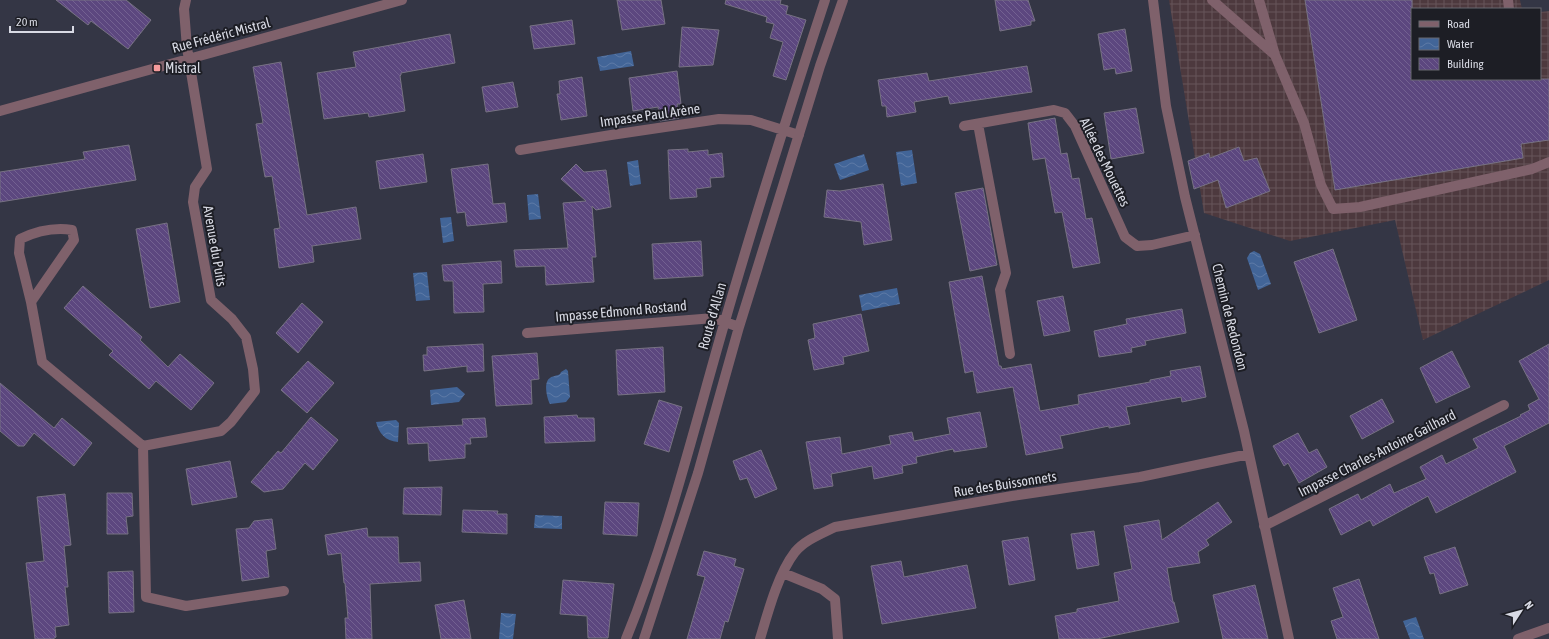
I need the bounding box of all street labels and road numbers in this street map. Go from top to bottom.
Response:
street label: Rue Frédéric Mistral [170,14,272,56]
street label: Impasse Paul Arène [599,100,701,130]
street label: Allée des Mouettes [1077,115,1133,209]
street label: Avenue du Puits [200,204,230,288]
street label: Chemin de Redondon [1209,262,1251,372]
street label: Route d'Allan [695,281,729,351]
street label: Impasse Edmond Rostand [555,297,687,325]
street label: Impasse Charles-Antoine Gailhard [1296,406,1458,500]
street label: Rue des Buissonnets [952,468,1058,500]

